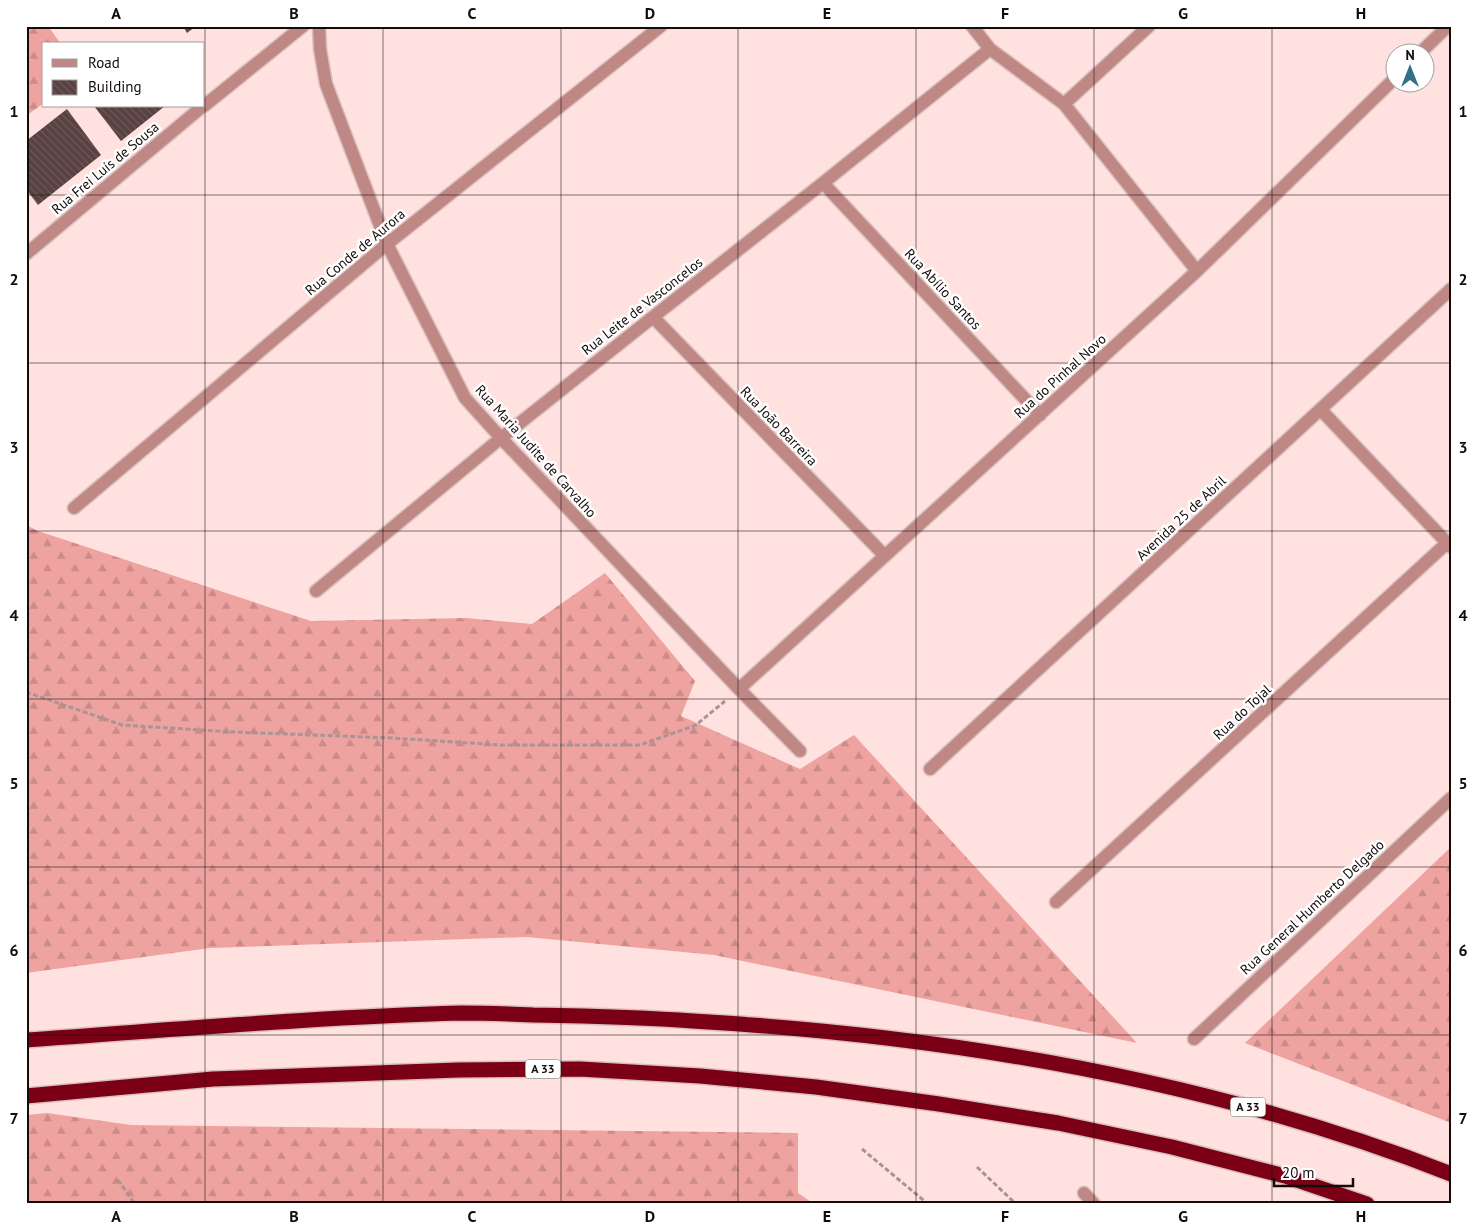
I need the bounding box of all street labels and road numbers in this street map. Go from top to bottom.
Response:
street label: Rua Frei Luís de Sousa [48,118,162,218]
street label: Rua Conde de Aurora [301,205,409,299]
street label: Rua Abílio Santos [901,245,985,333]
street label: Rua Leite de Vasconcelos [578,253,706,359]
street label: Rua do Pinhal Novo [1010,330,1110,422]
street label: Rua Maria Judite de Carvalho [472,381,600,521]
street label: Rua João Barreira [737,383,821,469]
street label: Avenida 25 de Abril [1132,472,1230,564]
street label: Rua do Tojal [1209,681,1275,743]
street label: Rua General Humberto Delgado [1236,836,1388,978]
road number: A 33 [526,1060,560,1078]
road number: A 33 [1230,1098,1266,1116]

